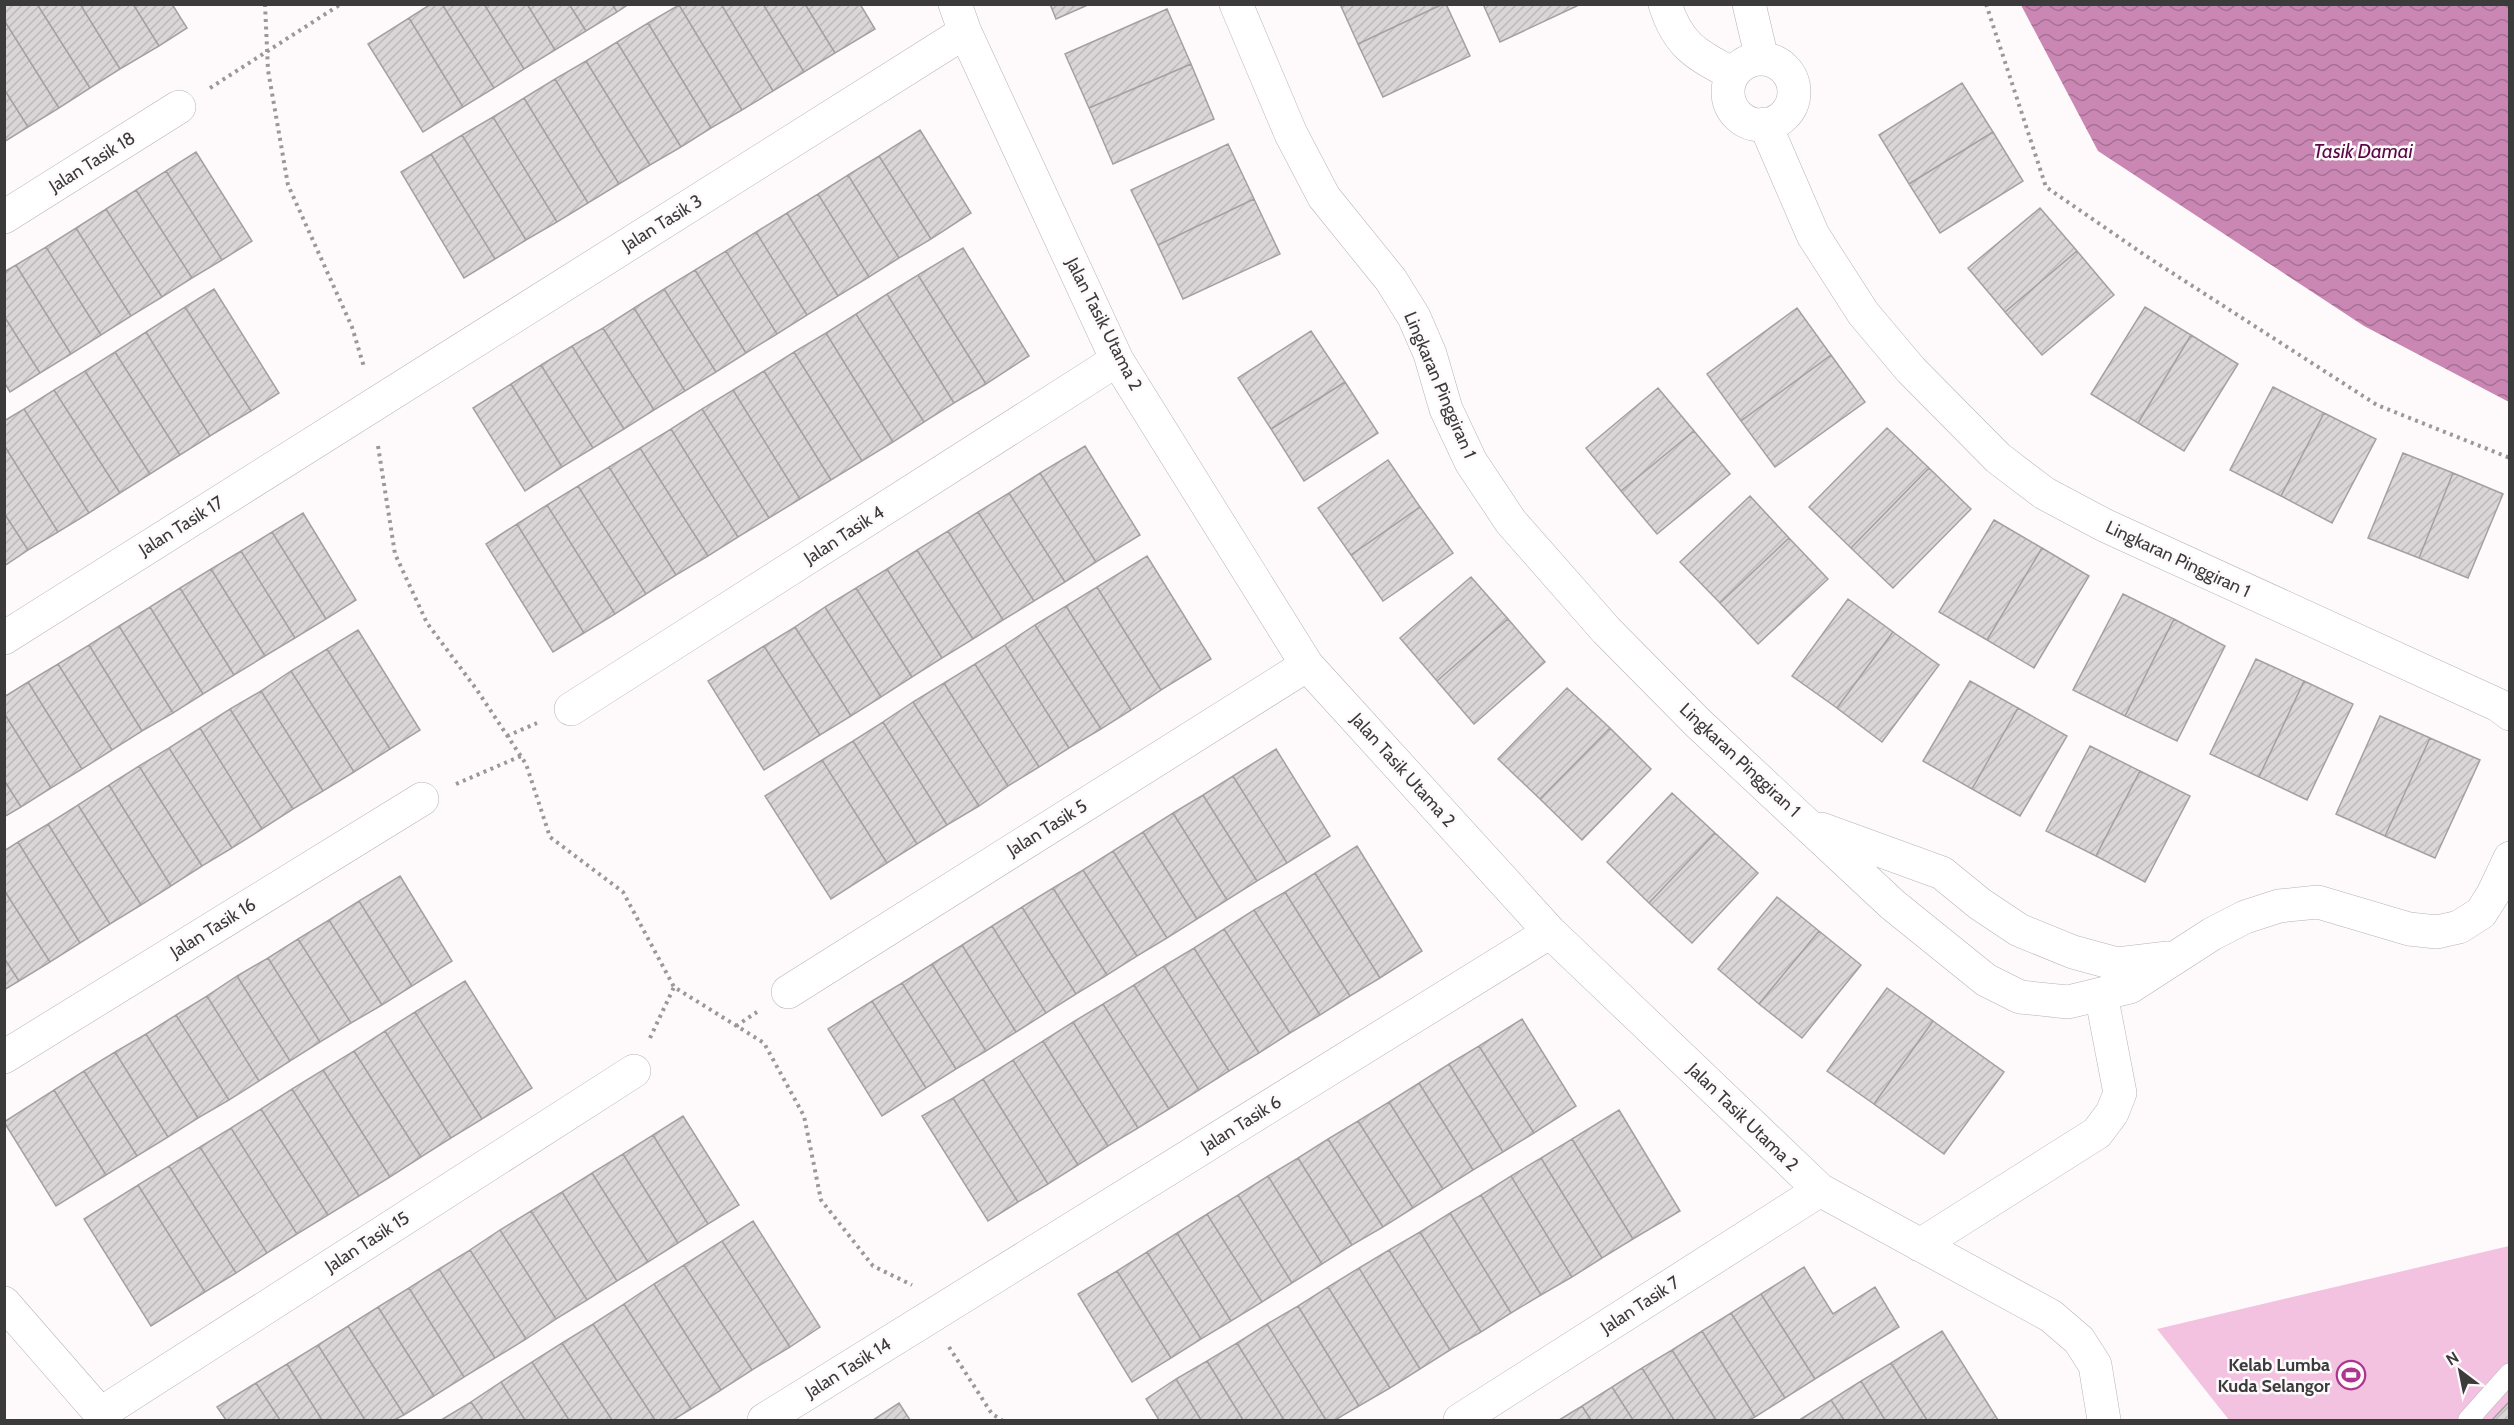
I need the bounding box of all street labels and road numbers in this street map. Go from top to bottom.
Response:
street label: Jalan Tasik 18 [44,127,139,198]
street label: Jalan Tasik 3 [617,190,706,257]
street label: Jalan Tasik Utama 2 [1061,253,1147,394]
street label: Lingkaran Pinggiran 1 [1399,308,1481,462]
street label: Jalan Tasik 17 [134,491,227,561]
street label: Jalan Tasik 4 [799,501,888,570]
street label: Lingkaran Pinggiran 1 [2102,516,2254,602]
street label: Lingkaran Pinggiran 1 [1675,698,1805,822]
street label: Jalan Tasik Utama 2 [1345,708,1460,832]
street label: Jalan Tasik 5 [1002,795,1091,862]
street label: Jalan Tasik 16 [165,893,260,963]
street label: Jalan Tasik Utama 2 [1682,1058,1803,1176]
street label: Jalan Tasik 6 [1196,1091,1285,1158]
street label: Jalan Tasik 15 [320,1207,413,1278]
street label: Jalan Tasik 7 [1596,1271,1684,1339]
street label: Jalan Tasik 14 [800,1333,895,1404]

